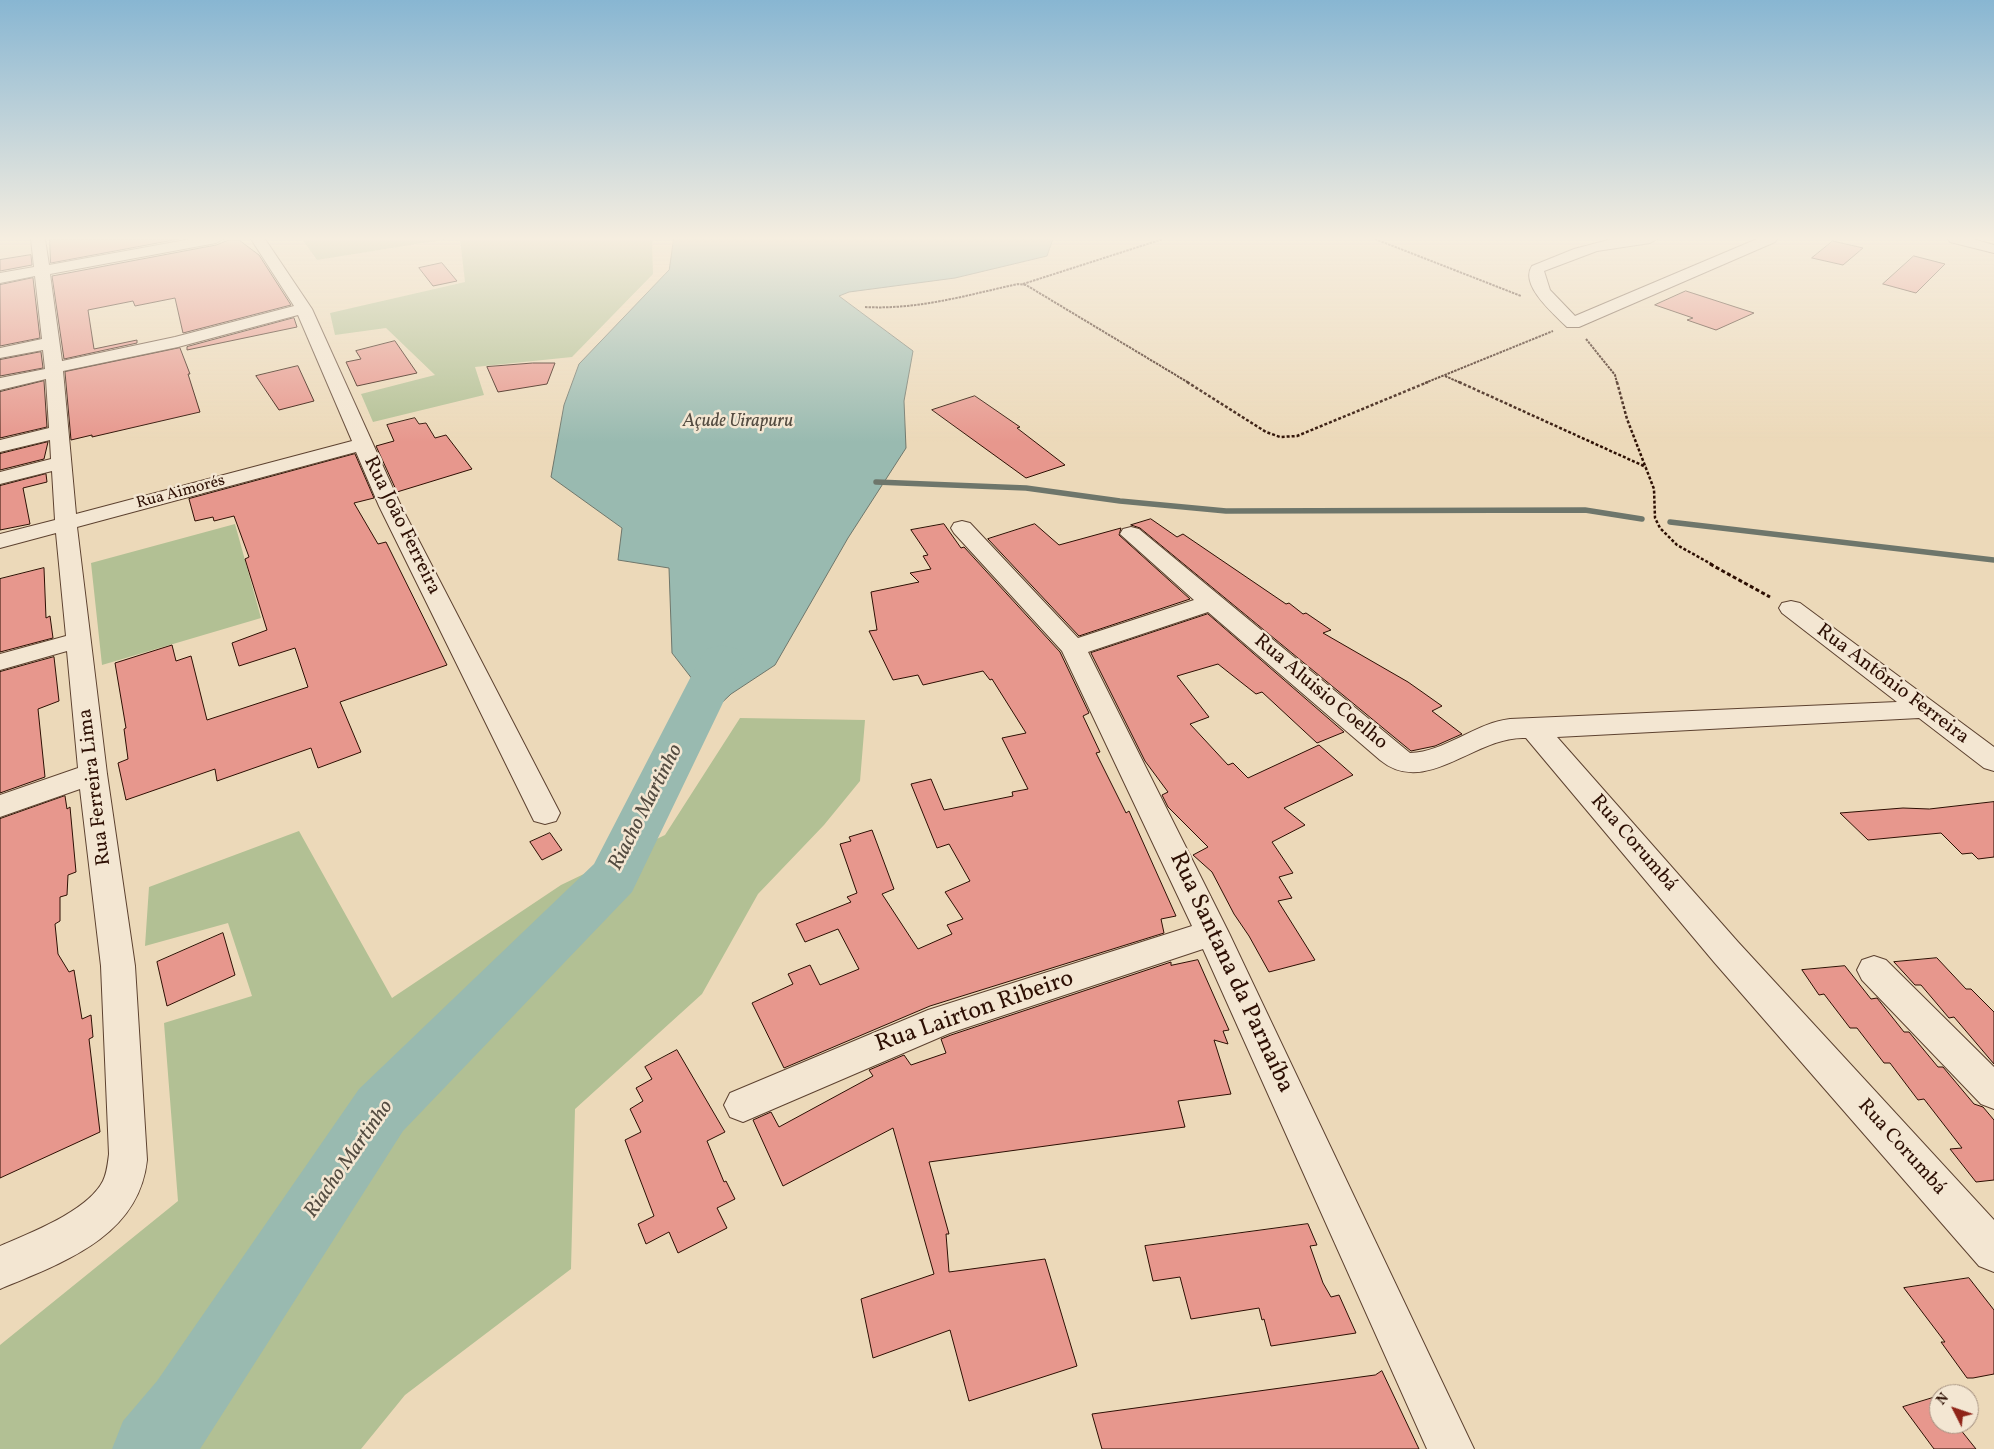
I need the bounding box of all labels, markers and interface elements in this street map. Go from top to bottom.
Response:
water label: Açude Uirapuru [683,412,793,434]
street label: Rua João Ferreira [357,453,445,599]
street label: Rua Aimorés [135,472,227,514]
street label: Rua Antônio Ferreira [1811,620,1973,750]
street label: Rua Aluisio Coelho [1248,630,1392,756]
street label: Rua Ferreira Lima [74,707,118,867]
water label: Riacho Martinho [604,741,690,875]
street label: Rua Corumbá [1584,791,1682,897]
street label: Rua Santana da Parnaíba [1161,848,1299,1098]
street label: Rua Lairton Ribeiro [872,966,1078,1060]
street label: Rua Corumbá [1852,1095,1950,1201]
water label: Riacho Martinho [300,1096,400,1224]
north arrow [1929,1384,1979,1434]
text: N [1933,1389,1954,1410]

